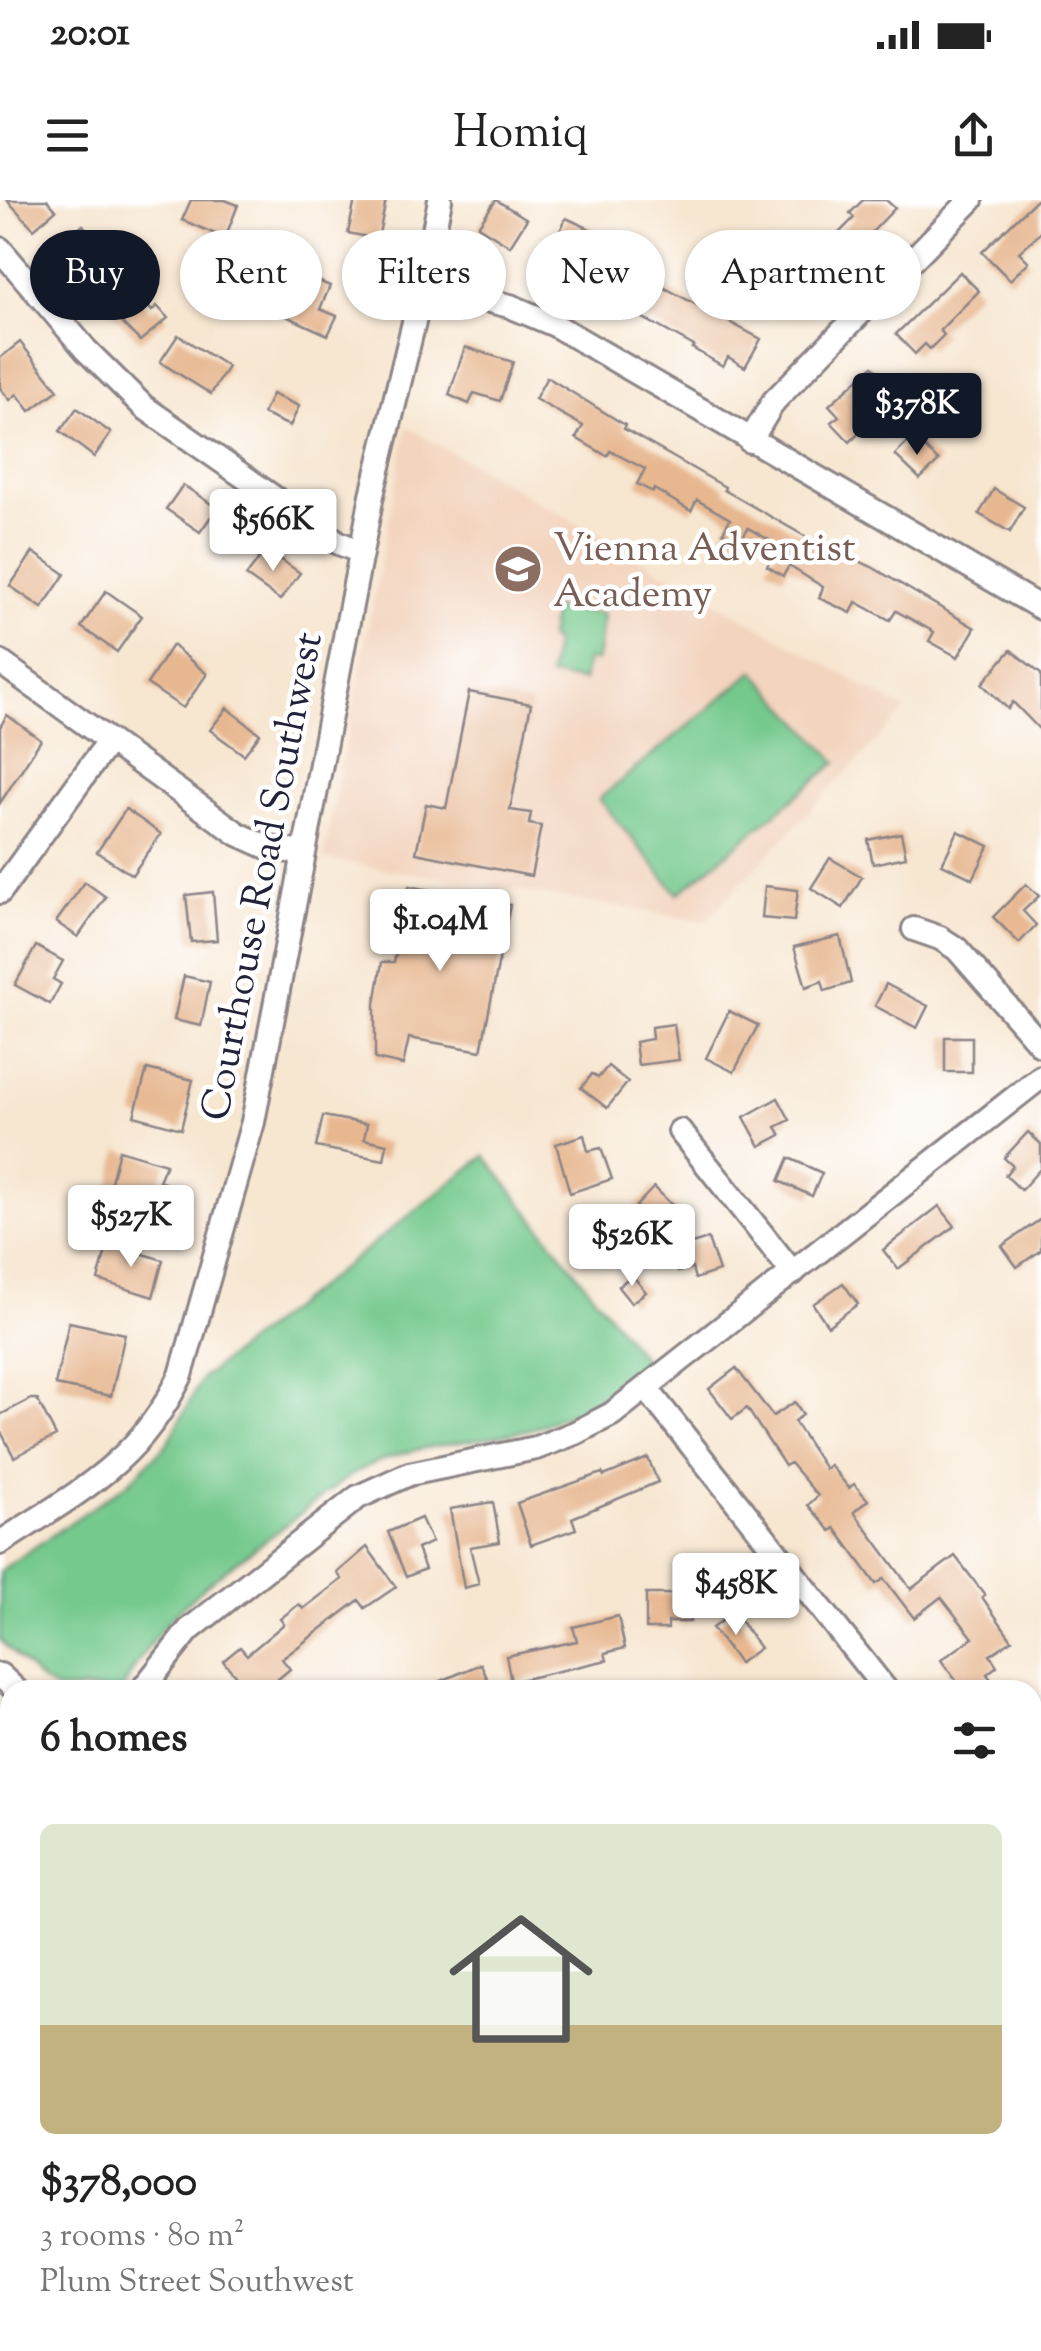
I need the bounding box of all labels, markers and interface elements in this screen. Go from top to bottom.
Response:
text: 20:01 [50,8,130,62]
text: Homiq [453,103,588,168]
icon: menu [40,108,95,163]
icon: share [946,108,1001,163]
chip: Buy [30,230,160,320]
chip: Rent [180,230,322,320]
chip: Filters [342,230,506,320]
chip: New [526,230,665,320]
chip: Apartment [685,230,921,320]
pin: $378K [847,373,987,458]
text: $378K [874,382,960,428]
pin: $566K [203,489,343,574]
text: $566K [232,498,314,544]
place label: Vienna Adventist Academy [553,522,856,625]
school or university icon: Vienna Adventist Academy [492,543,544,595]
street label: Courthouse Road Southwest [189,627,340,1126]
pin: $1.04M [359,889,521,974]
text: $1.04M [392,898,488,944]
pin: $527K [61,1185,201,1270]
text: $527K [90,1194,172,1240]
pin: $526K [562,1204,702,1289]
text: $526K [591,1213,673,1259]
pin: $458K [666,1553,806,1638]
text: $458K [694,1562,778,1608]
text: 6 homes [40,1710,187,1770]
icon: filters [947,1713,1002,1768]
icon: home [431,1889,611,2069]
text: $378,000 [40,2154,197,2214]
text: 3 rooms · 80 m² [40,2214,244,2260]
text: Plum Street Southwest [40,2260,354,2306]

